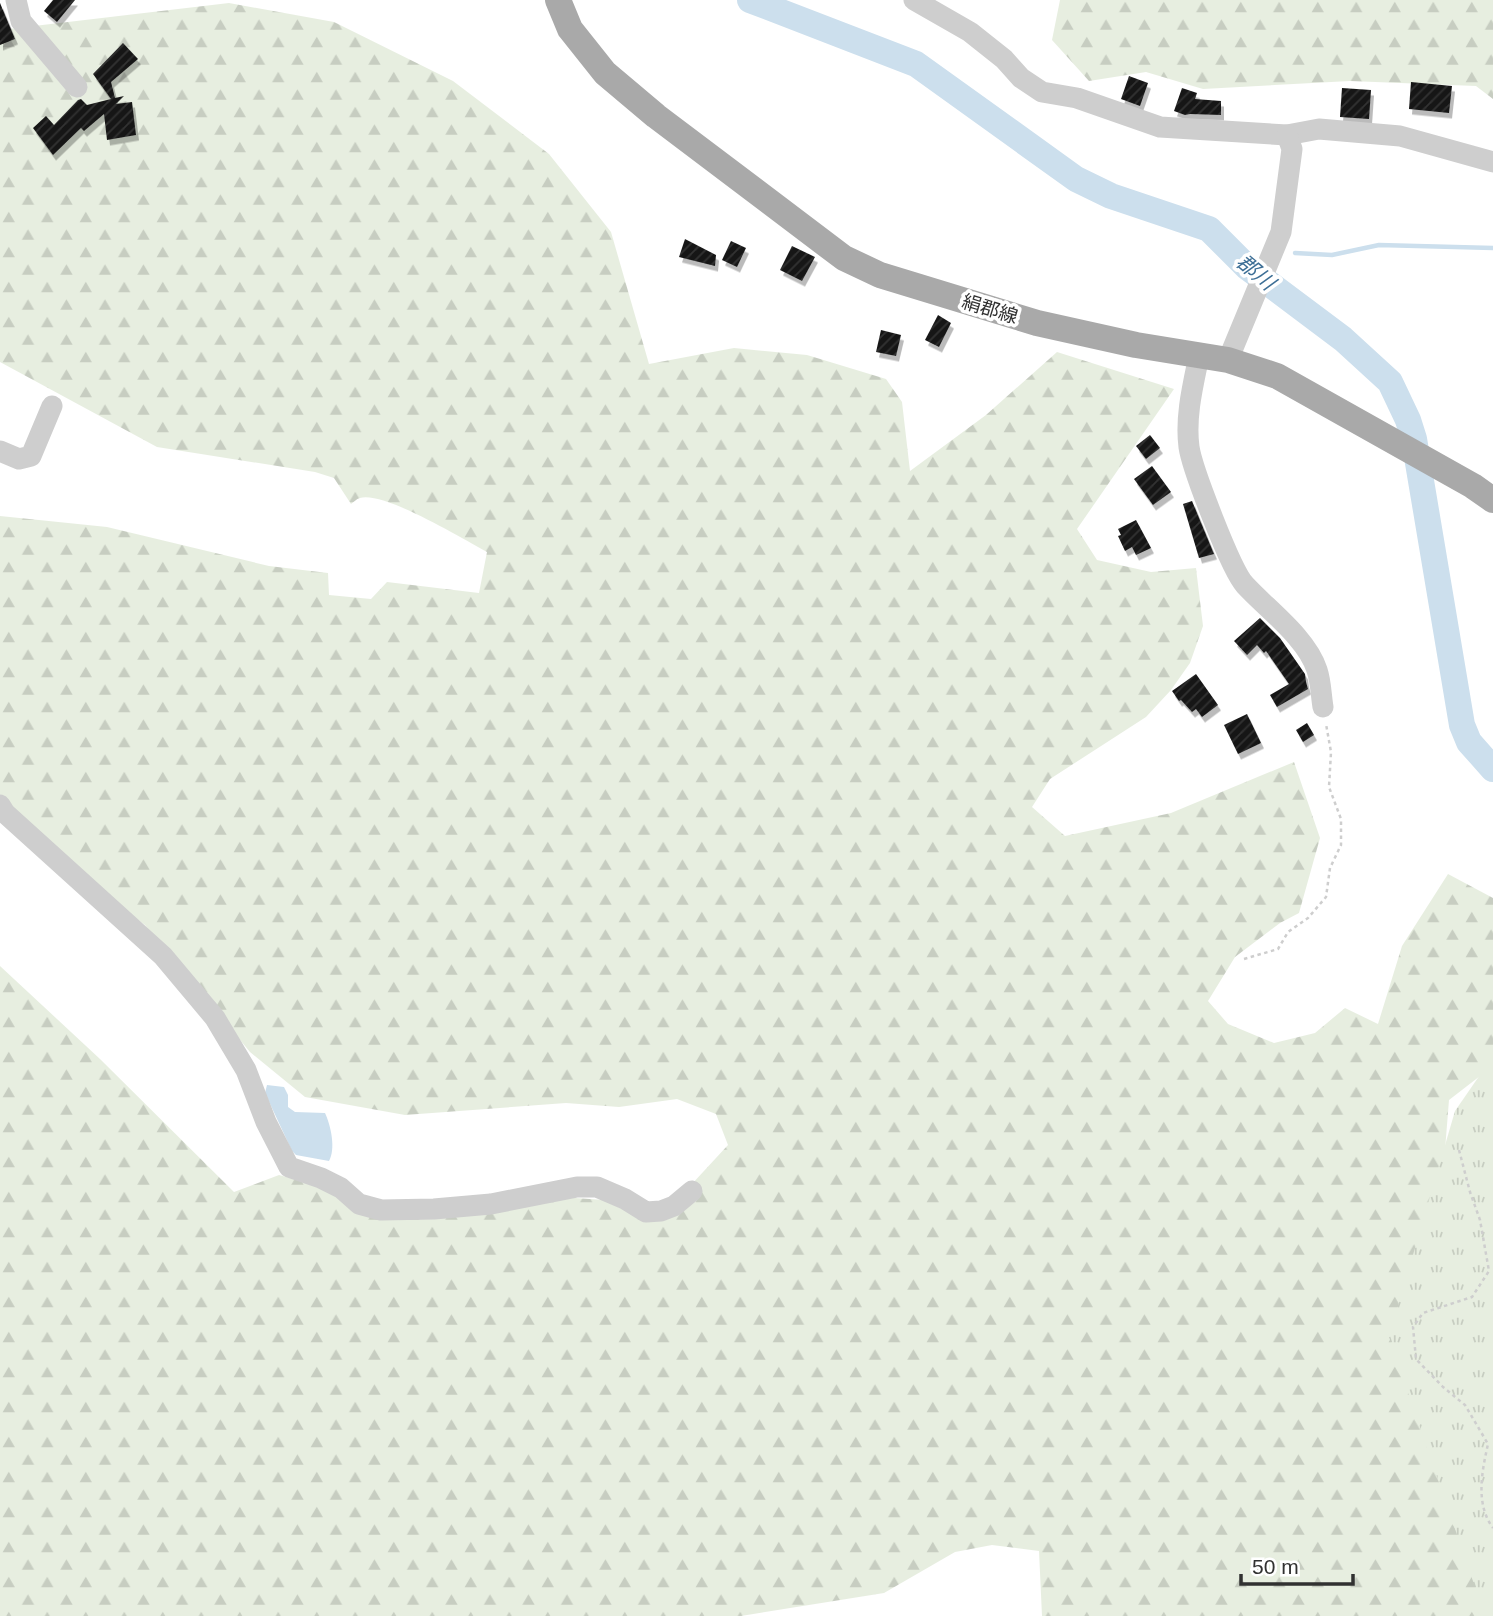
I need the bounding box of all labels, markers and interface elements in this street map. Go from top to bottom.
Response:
water label: 郡川 [1233,250,1281,296]
street label: 絹郡線 [960,291,1020,327]
scale bar [1241,1542,1353,1586]
text: 50 m [1252,1555,1299,1578]

